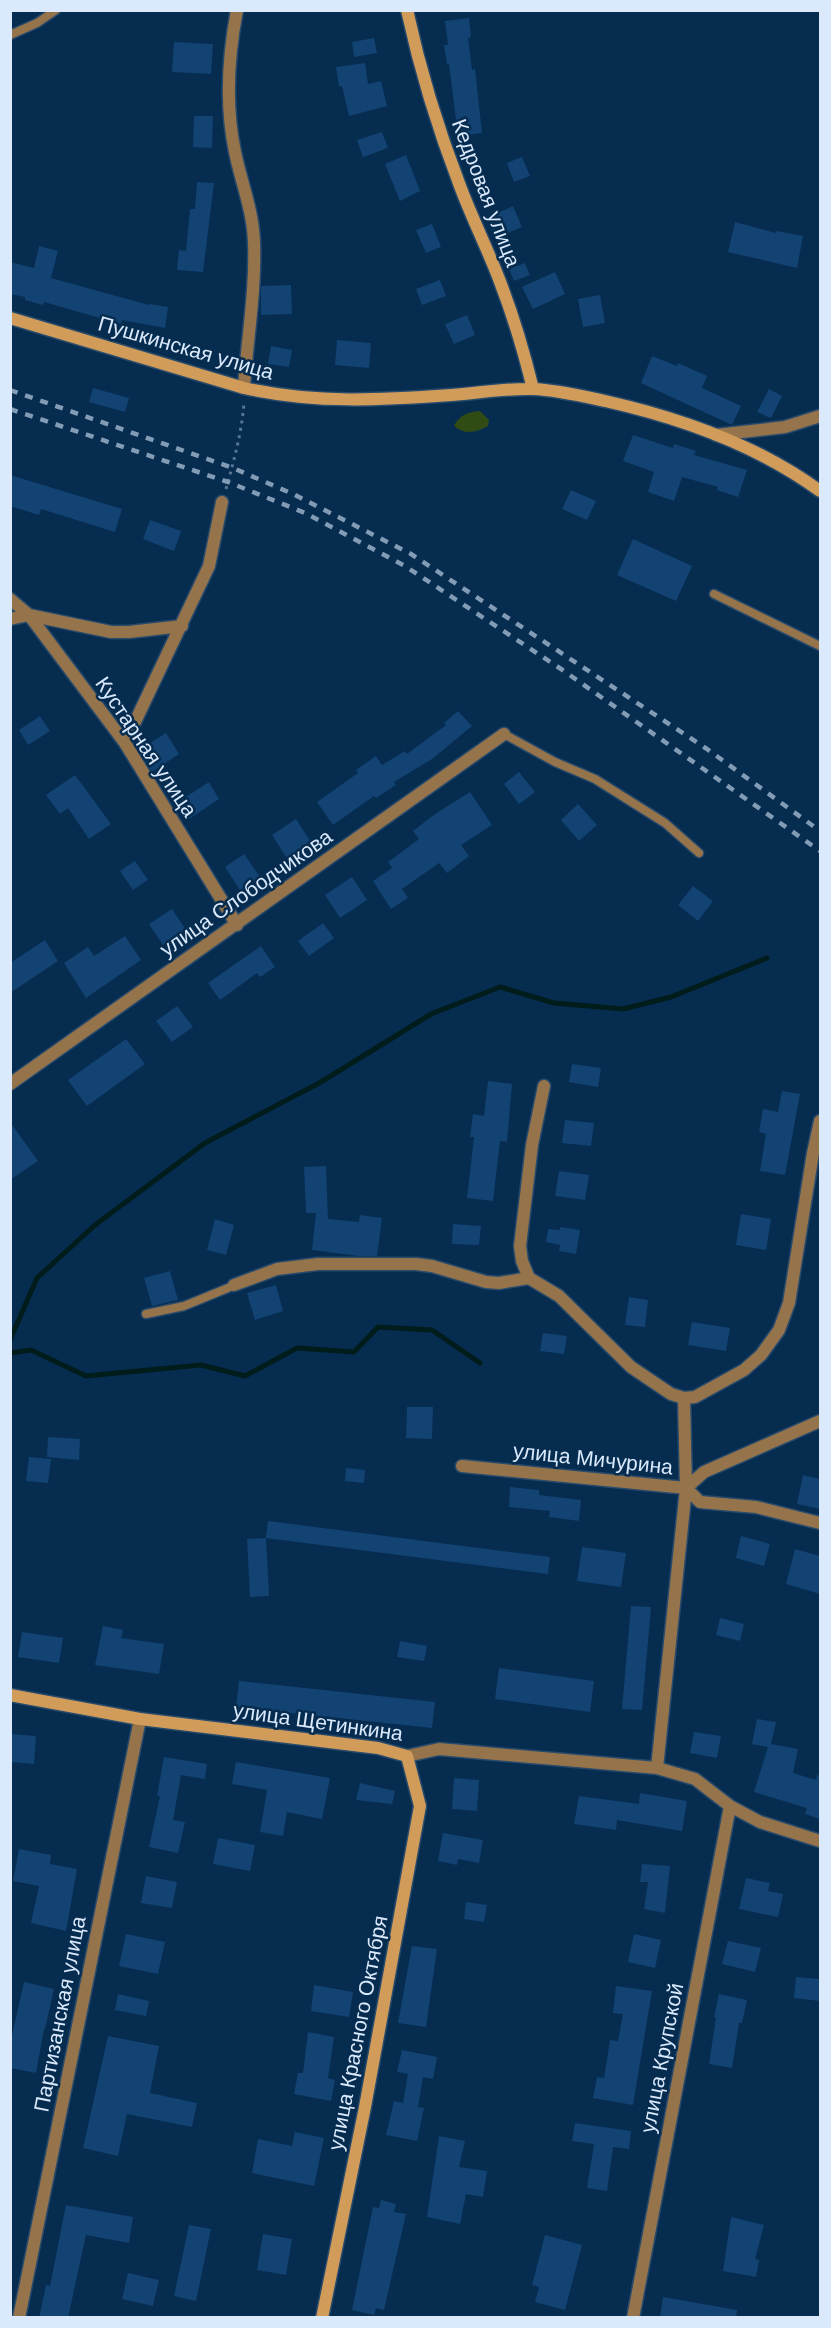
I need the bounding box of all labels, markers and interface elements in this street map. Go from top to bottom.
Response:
street label: Кедровая улица [445,115,527,271]
street label: Пушкинская улица [95,310,277,387]
street label: Кустарная улица [89,671,204,823]
street label: улица Слободчикова [154,823,338,963]
street label: улица Мичурина [512,1437,675,1481]
street label: улица Щетинкина [231,1696,405,1748]
street label: Партизанская улица [27,1913,93,2114]
street label: улица Красного Октября [321,1913,395,2153]
street label: улица Крупской [634,1981,690,2135]

